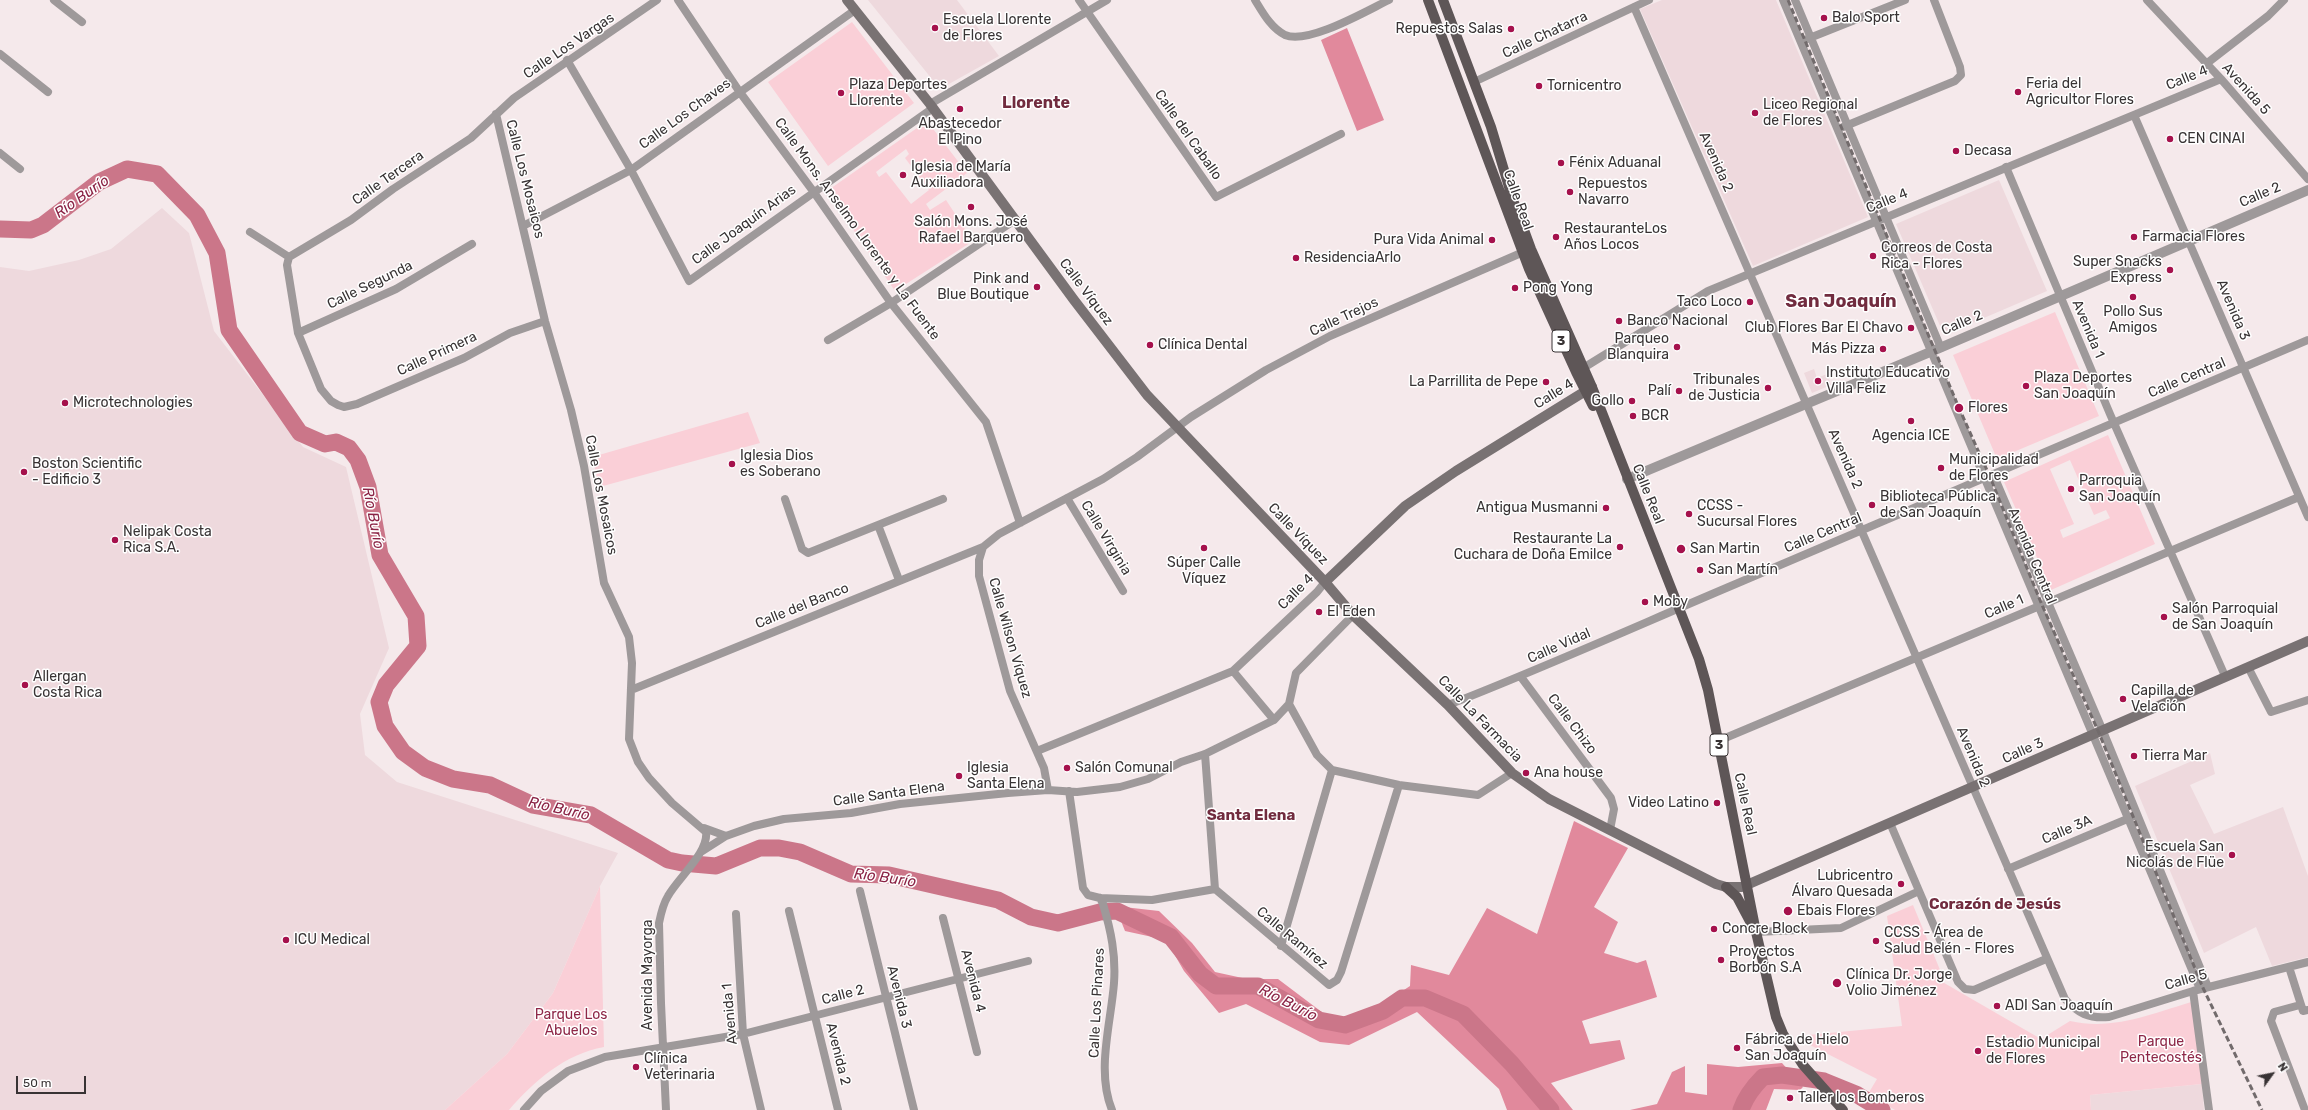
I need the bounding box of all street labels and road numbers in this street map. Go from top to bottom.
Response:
street label: Calle Chatarra [1500,8,1590,62]
street label: Calle Los Vargas [520,9,618,83]
street label: Avenida 5 [2218,60,2274,118]
street label: Calle 4 [2164,62,2210,94]
street label: Calle Los Chaves [636,75,734,153]
street label: Calle del Caballo [1151,87,1225,183]
street label: Calle Mons. Anselmo Llorente y La Fuente [771,115,943,343]
street label: Calle Los Mosaicos [502,118,548,240]
street label: Avenida 2 [1695,129,1737,195]
street label: Calle Tercera [349,147,427,209]
street label: Calle Real [1499,167,1537,233]
street label: Calle 2 [2237,179,2283,211]
street label: Calle Joaquín Arias [689,182,799,268]
street label: Calle 4 [1864,185,1910,217]
street label: Calle Víquez [1055,255,1117,329]
street label: Calle Segunda [325,257,415,313]
street label: Avenida 3 [2213,277,2253,343]
street label: Calle Trejos [1307,294,1381,340]
street label: Avenida 1 [2068,297,2108,361]
street label: Calle 2 [1939,307,1985,339]
street label: Calle Primera [394,328,480,380]
road number: 3 [1552,330,1570,352]
street label: Calle Central [2146,354,2228,402]
street label: Calle 4 [1531,375,1577,413]
street label: Avenida 2 [1824,426,1866,492]
street label: Calle Los Mosaicos [581,434,621,556]
street label: Calle Real [1628,462,1668,526]
street label: Calle Virginia [1077,498,1135,578]
street label: Calle Víquez [1264,500,1332,568]
street label: Avenida Central [2004,505,2060,607]
street label: Calle Central [1782,509,1864,557]
street label: Calle 4 [1275,571,1317,613]
street label: Calle Wilson Víquez [985,576,1035,700]
street label: Calle del Banco [753,580,851,632]
street label: Calle 1 [1982,591,2026,623]
street label: Calle Vidal [1525,625,1593,667]
street label: Calle La Farmacia [1434,672,1526,766]
street label: Calle Chizo [1544,690,1600,758]
street label: Avenida 2 [1953,724,1993,790]
road number: 3 [1710,734,1728,756]
street label: Calle 3 [2000,734,2046,768]
street label: Calle Real [1730,771,1760,837]
street label: Calle Santa Elena [832,778,946,810]
street label: Calle 3A [2039,812,2095,848]
street label: Calle Ramírez [1253,903,1331,973]
street label: Avenida Mayorga [640,919,656,1031]
street label: Avenida 4 [957,948,989,1014]
street label: Calle Los Pinares [1086,948,1108,1058]
street label: Avenida 3 [883,964,915,1030]
street label: Calle 5 [2163,966,2209,994]
street label: Calle 2 [820,981,866,1009]
street label: Avenida 1 [719,983,741,1045]
street label: Avenida 2 [822,1021,854,1087]

